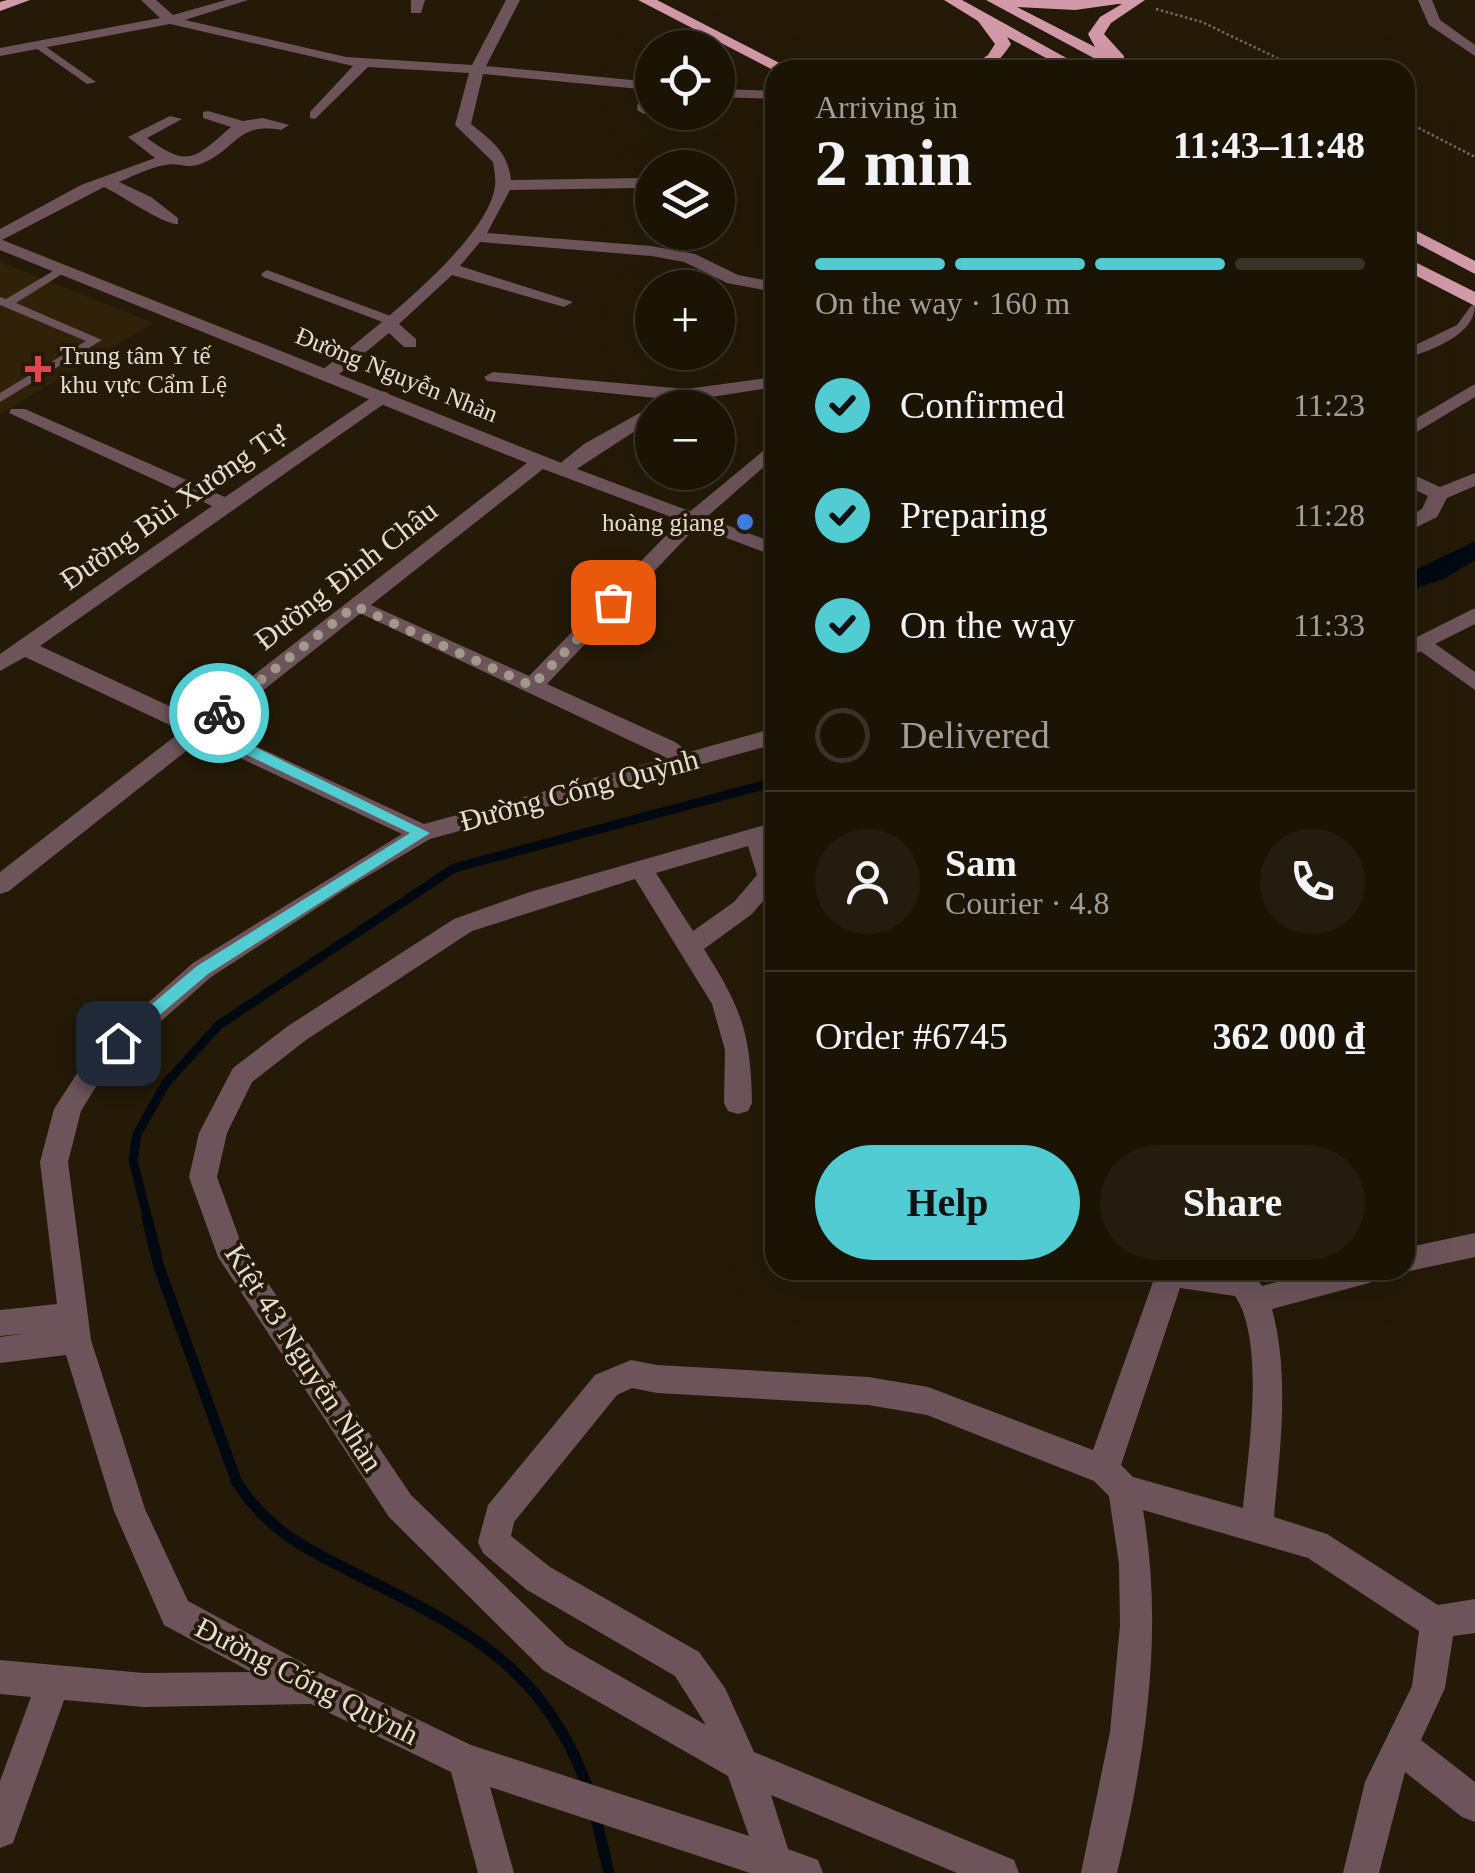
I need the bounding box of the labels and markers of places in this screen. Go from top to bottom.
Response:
place label: Trung tâm Y tế khu vực Cẩm Lệ [60,342,227,398]
marker: Trung tâm Y tế khu vực Cẩm Lệ [25,356,51,382]
place label: hoàng giang [602,509,725,536]
marker: hoàng giang [734,511,756,533]
pin [571,560,656,645]
pin [76,1001,161,1086]

